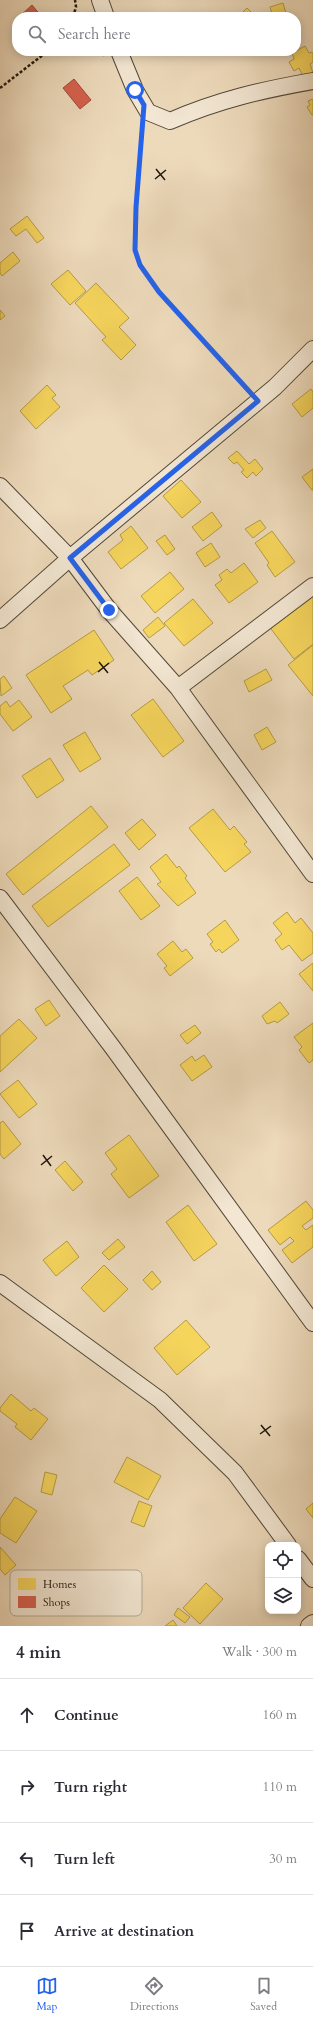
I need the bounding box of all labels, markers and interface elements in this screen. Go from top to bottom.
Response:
search box [12,12,301,56]
icon: search [26,23,48,45]
text: Search here [58,24,131,44]
route start [126,81,144,99]
route end [100,601,118,619]
map controls [265,1542,301,1614]
button: locate [265,1542,301,1578]
legend [10,1570,142,1616]
text: Homes [43,1577,76,1592]
button: layers [265,1578,301,1614]
text: Shops [43,1595,70,1610]
text: 4 min [16,1641,61,1664]
text: Walk · 300 m [222,1643,297,1661]
icon: ahead [16,1704,38,1726]
text: Continue [54,1705,119,1725]
text: 160 m [263,1706,297,1724]
icon: right [16,1776,38,1798]
text: Turn right [54,1777,127,1797]
text: 110 m [263,1778,297,1796]
icon: left [16,1848,38,1870]
text: Turn left [54,1849,115,1869]
text: 30 m [269,1850,297,1868]
icon: arrive [16,1920,38,1942]
text: Arrive at destination [54,1921,194,1941]
tab: Map [36,1975,58,2014]
tab: Directions [130,1975,178,2014]
tab: Saved [250,1975,277,2014]

